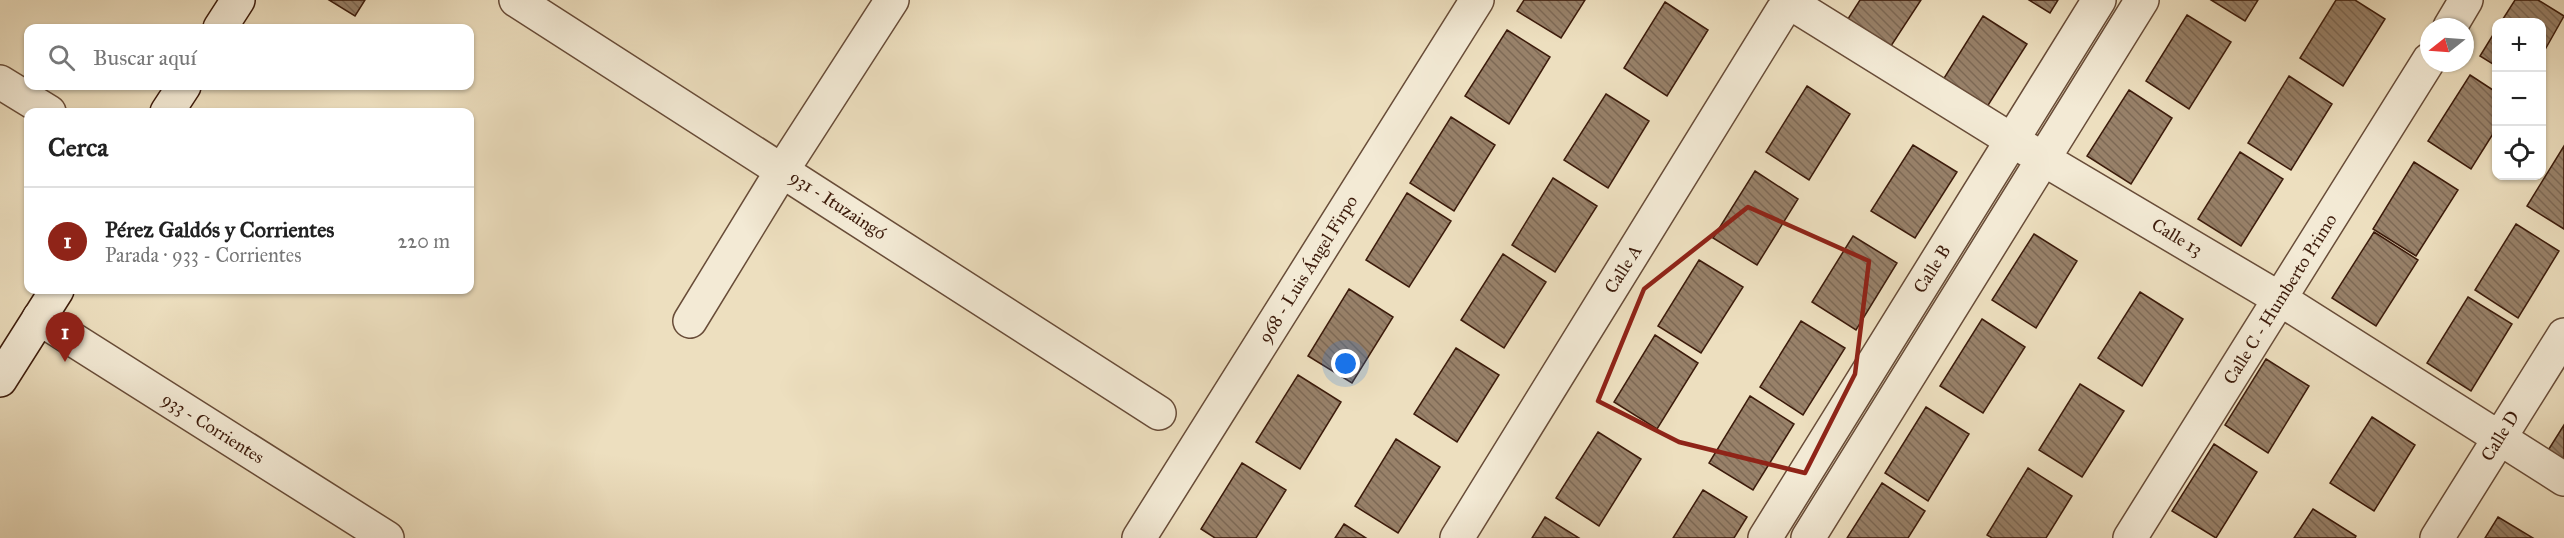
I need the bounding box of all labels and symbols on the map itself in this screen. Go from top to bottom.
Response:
north arrow [2420,18,2474,72]
street label: 931 - Ituzaingó [785,166,890,245]
street label: 968 - Luis Ángel Firpo [1252,190,1363,347]
street label: Calle C - Humberto Primo [2218,210,2342,388]
street label: Calle 13 [2148,213,2206,261]
street label: Calle A [1600,241,1646,297]
street label: Calle B [1909,241,1955,297]
pin: 1 [46,312,84,362]
your location [1331,349,1360,378]
street label: 933 - Corrientes [158,388,268,468]
street label: Calle D [2476,407,2524,465]

